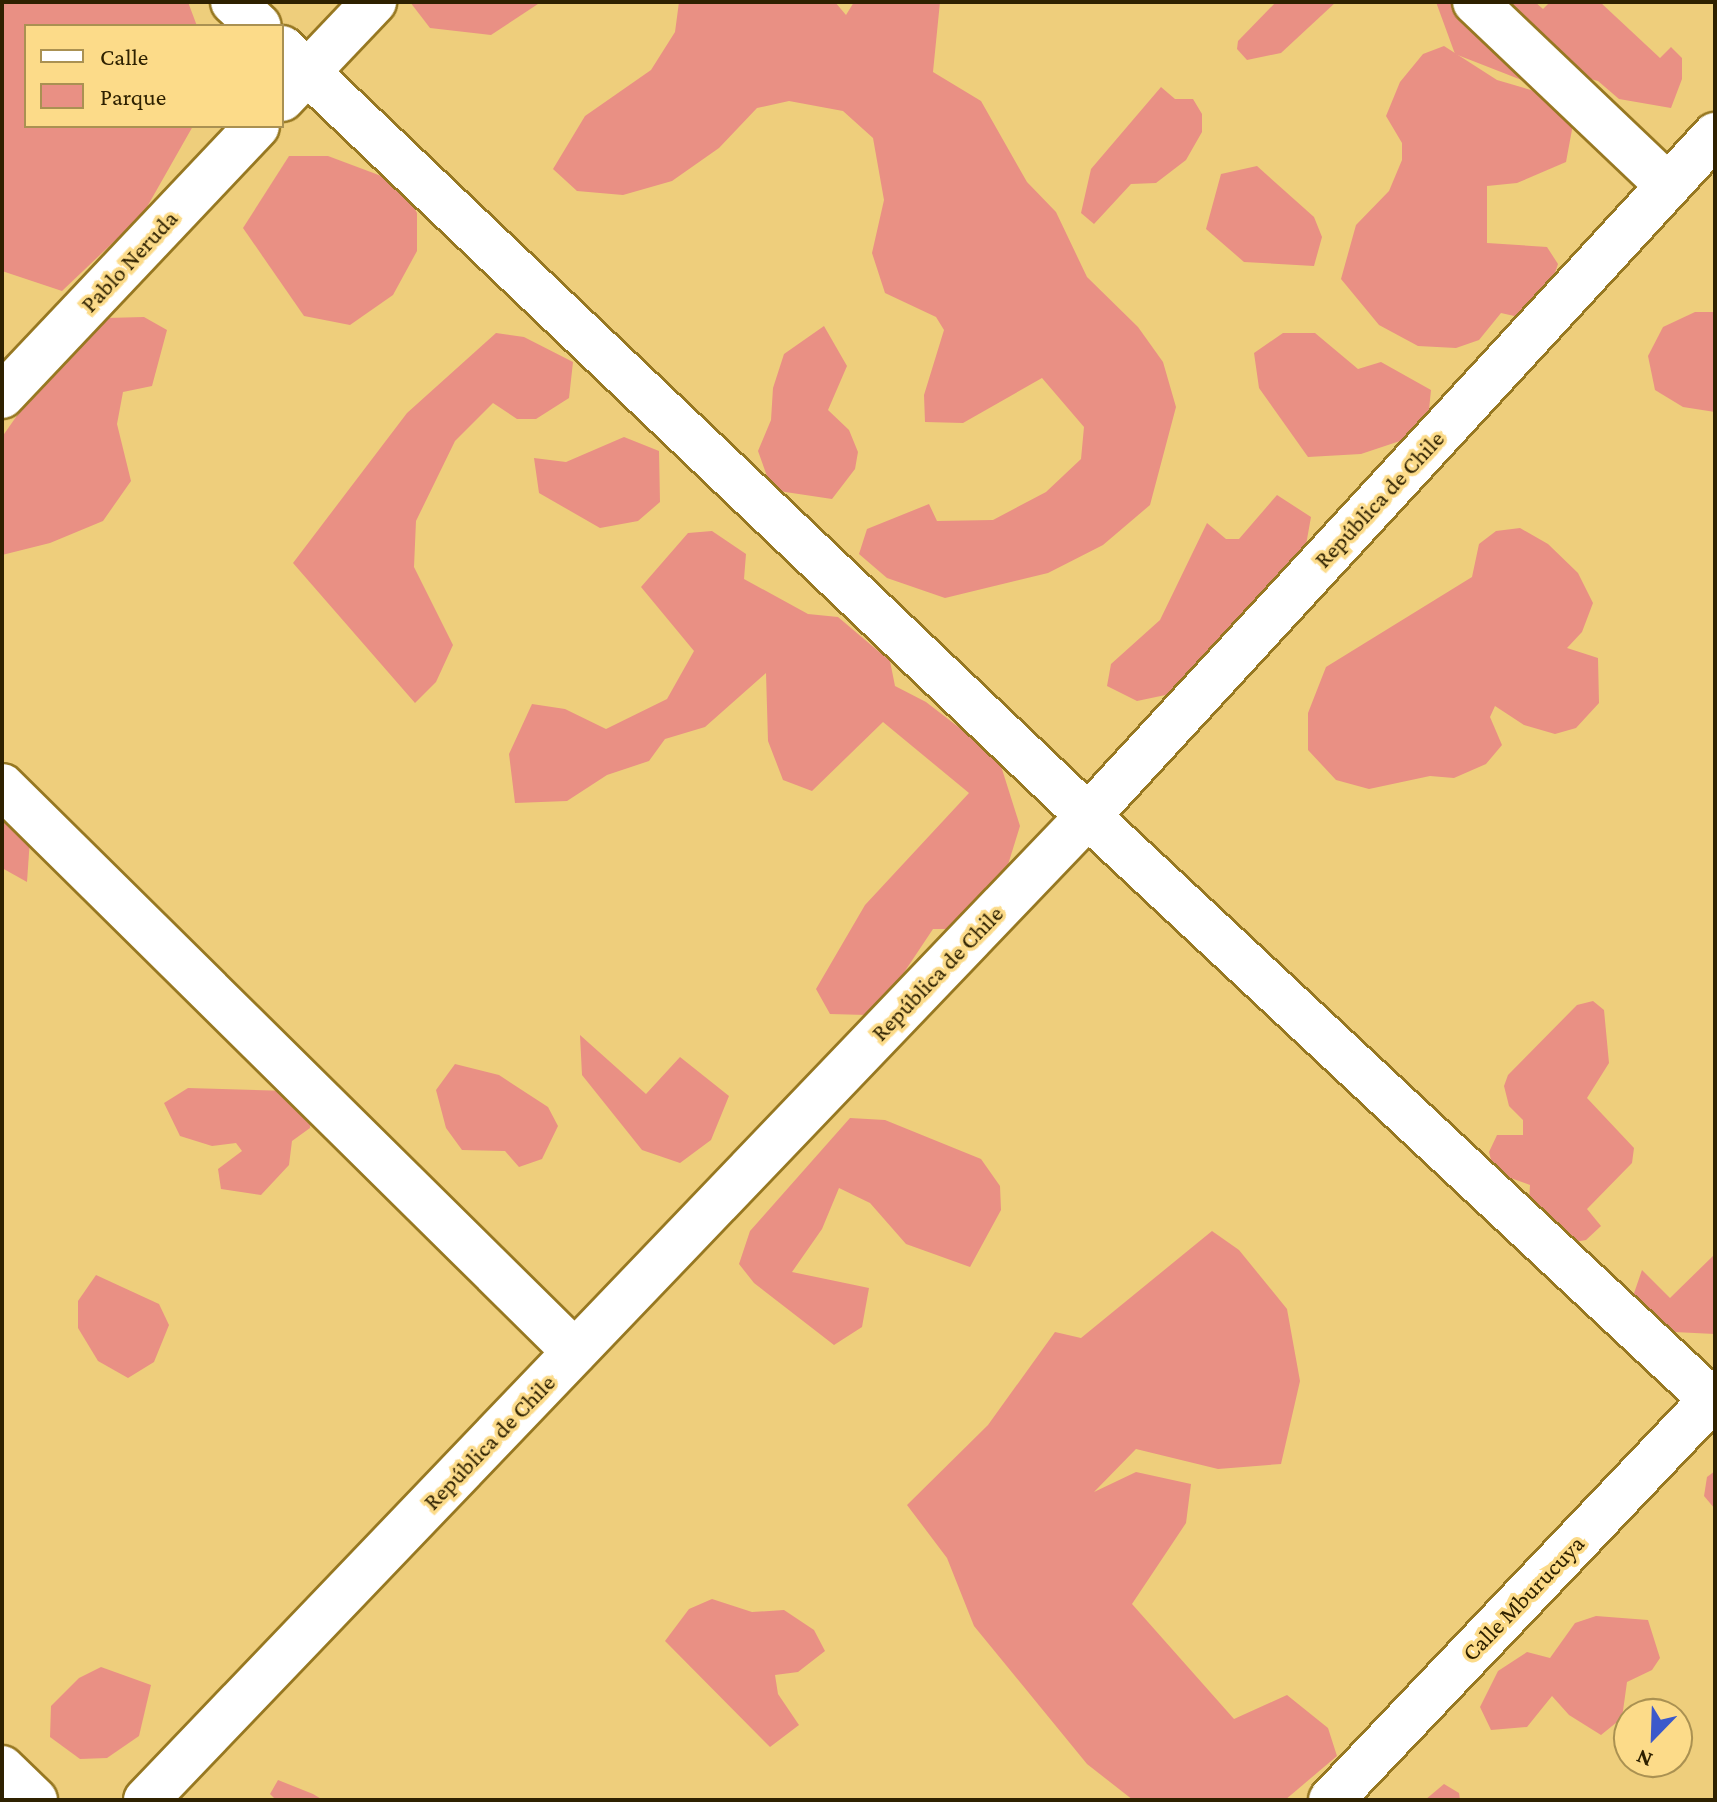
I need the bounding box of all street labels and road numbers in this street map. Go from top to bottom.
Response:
street label: Pablo Neruda [74,204,184,318]
street label: República de Chile [1308,424,1450,574]
street label: República de Chile [865,899,1009,1047]
street label: República de Chile [417,1368,561,1516]
street label: Calle Mburucuya [1456,1529,1590,1667]

